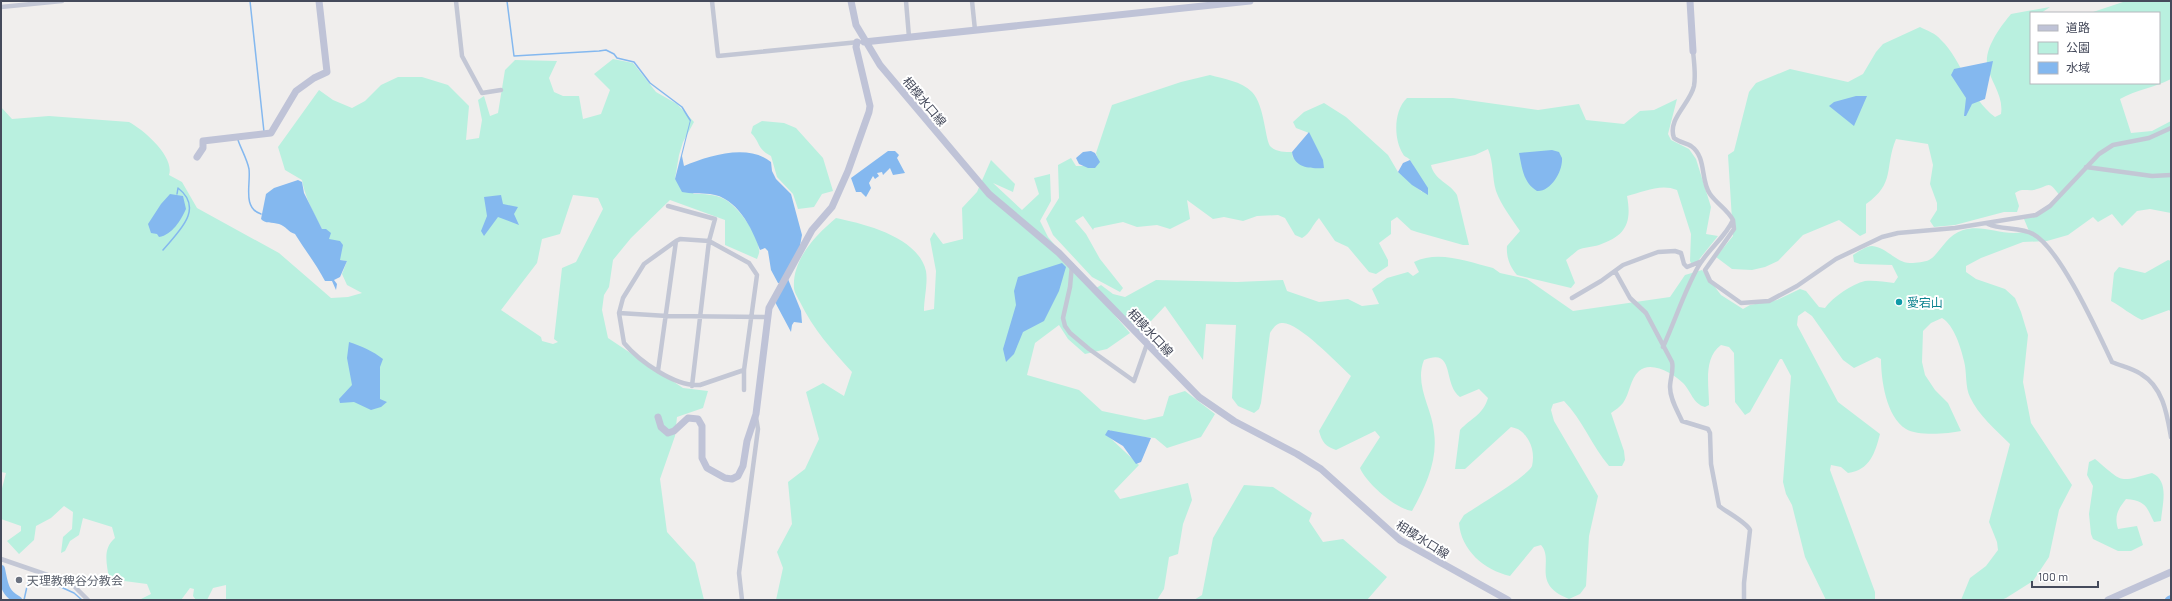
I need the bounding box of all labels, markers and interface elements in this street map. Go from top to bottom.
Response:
legend [2030,12,2160,84]
text: 道路 [2066,20,2090,34]
text: 公園 [2066,40,2090,54]
text: 水域 [2066,60,2090,74]
street label: 相模水口線 [900,74,950,128]
place label: 愛宕山 [1907,295,1943,309]
marker: 愛宕山 [1894,297,1904,307]
street label: 相模水口線 [1125,305,1177,359]
street label: 相模水口線 [1394,517,1452,561]
scale bar [2032,563,2098,589]
text: 100 m [2038,569,2068,583]
place label: 天理教稗谷分教会 [27,573,123,587]
marker: 天理教稗谷分教会 [14,575,24,585]

